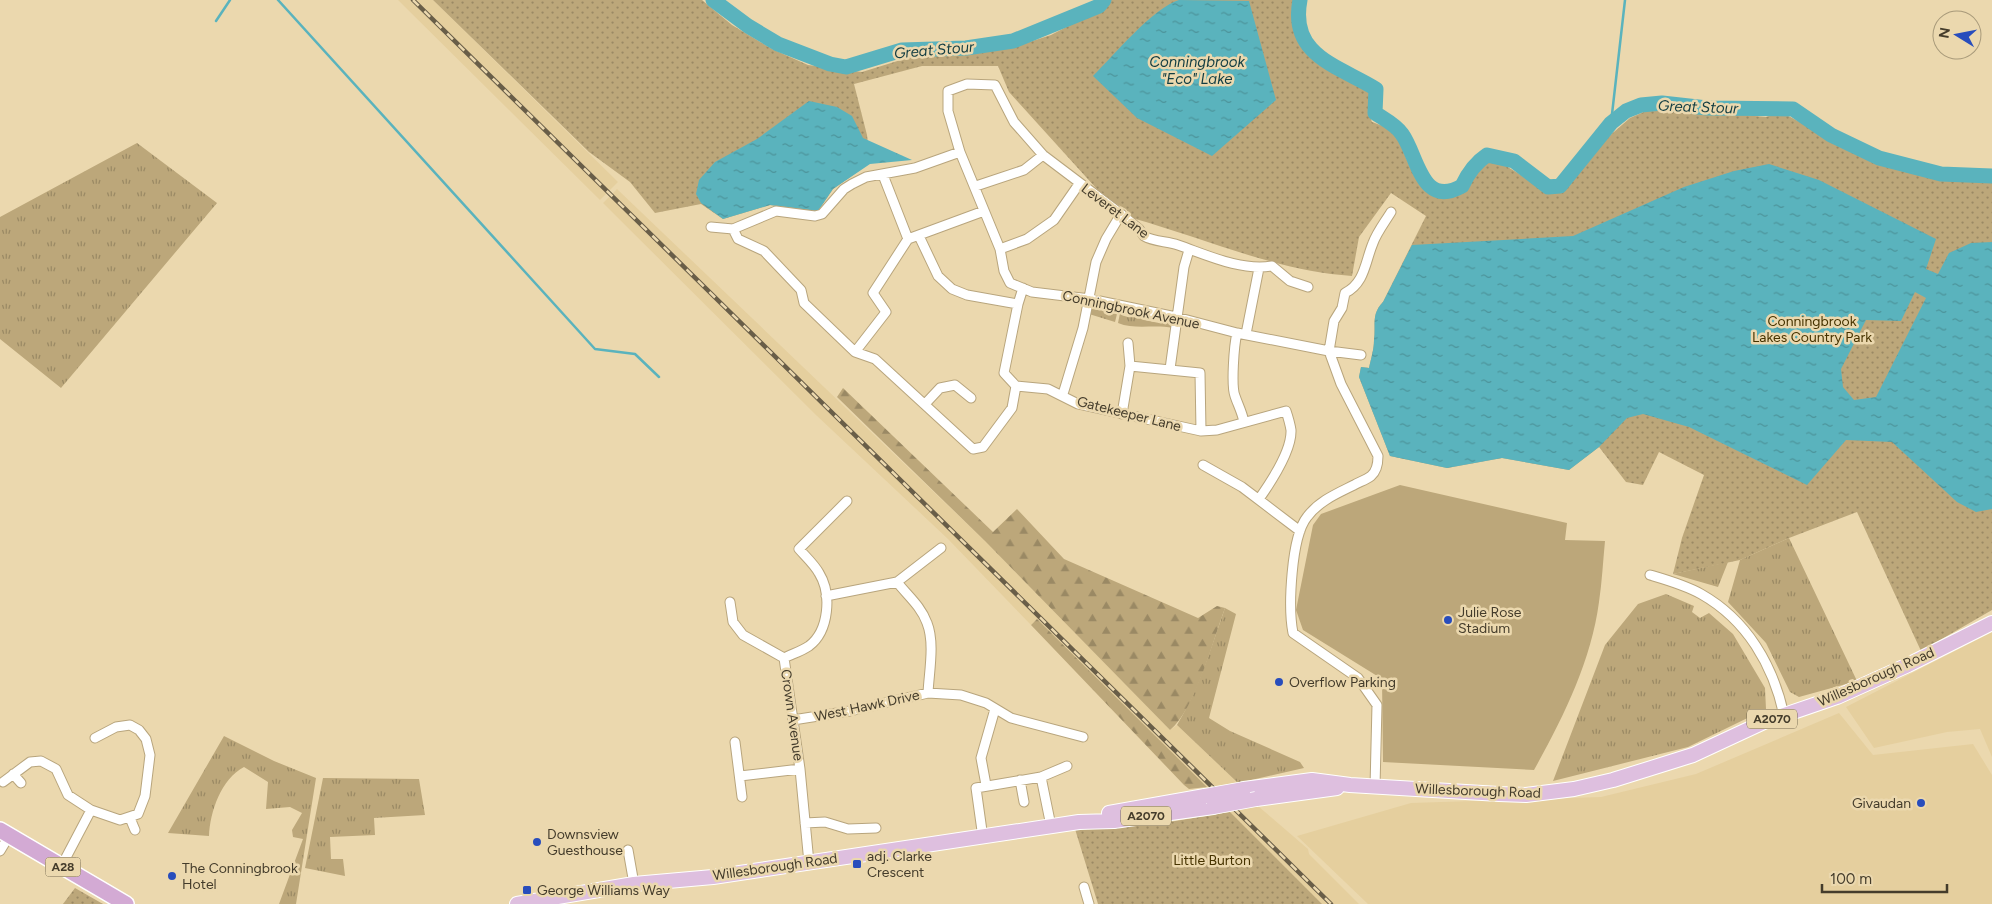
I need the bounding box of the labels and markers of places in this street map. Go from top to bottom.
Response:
place label: Julie Rose Stadium [1458,604,1522,637]
marker: Julie Rose Stadium [1442,614,1454,626]
place label: Overflow Parking [1289,674,1396,691]
marker: Overflow Parking [1273,676,1285,688]
place label: Givaudan [1852,795,1911,812]
marker: Givaudan [1915,797,1927,809]
place label: Downsview Guesthouse [547,826,623,859]
marker: Downsview Guesthouse [531,836,543,848]
place label: adj. Clarke Crescent [867,848,932,881]
marker: adj. Clarke Crescent [851,858,863,870]
place label: The Conningbrook Hotel [182,860,298,893]
marker: The Conningbrook Hotel [166,870,178,882]
place label: George Williams Way [537,882,670,899]
marker: George Williams Way [521,884,533,896]

